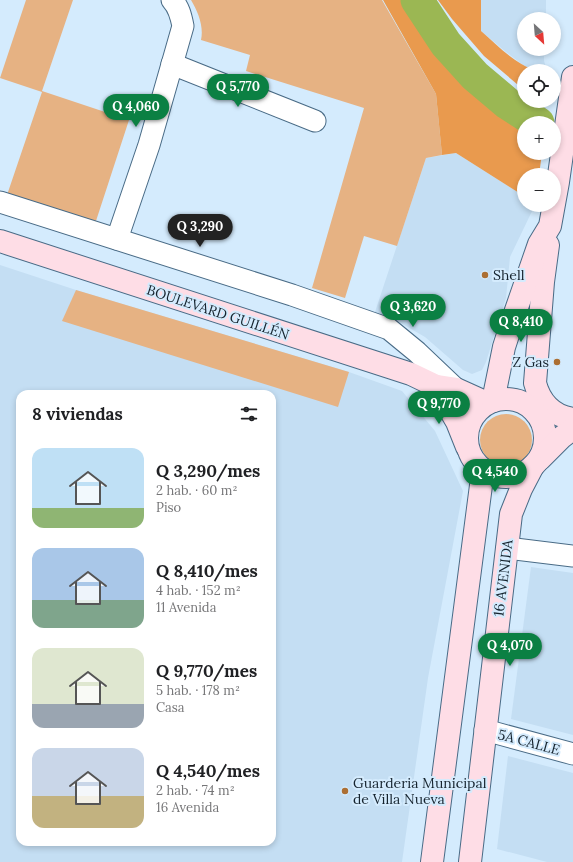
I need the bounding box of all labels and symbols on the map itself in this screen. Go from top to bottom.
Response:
north arrow [517,12,561,56]
pin: Q 5,770 [201,74,275,108]
pin: Q 4,060 [99,94,173,128]
pin: Q 3,290 [163,214,237,248]
place label: Shell [493,266,525,284]
marker: Shell [480,270,490,280]
street label: BOULEVARD GUILLÉN [144,280,292,344]
pin: Q 3,620 [376,294,450,328]
pin: Q 8,410 [484,309,558,343]
place label: Z Gas [512,353,549,371]
marker: Z Gas [552,357,562,367]
pin: Q 9,770 [402,391,476,425]
pin: Q 4,540 [458,459,532,493]
street label: 16 AVENIDA [489,538,517,617]
pin: Q 4,070 [473,633,547,667]
street label: 5A CALLE [496,725,562,759]
place label: Guarderia Municipal de Villa Nueva [353,774,487,808]
marker: Guarderia Municipal de Villa Nueva [340,786,350,796]

